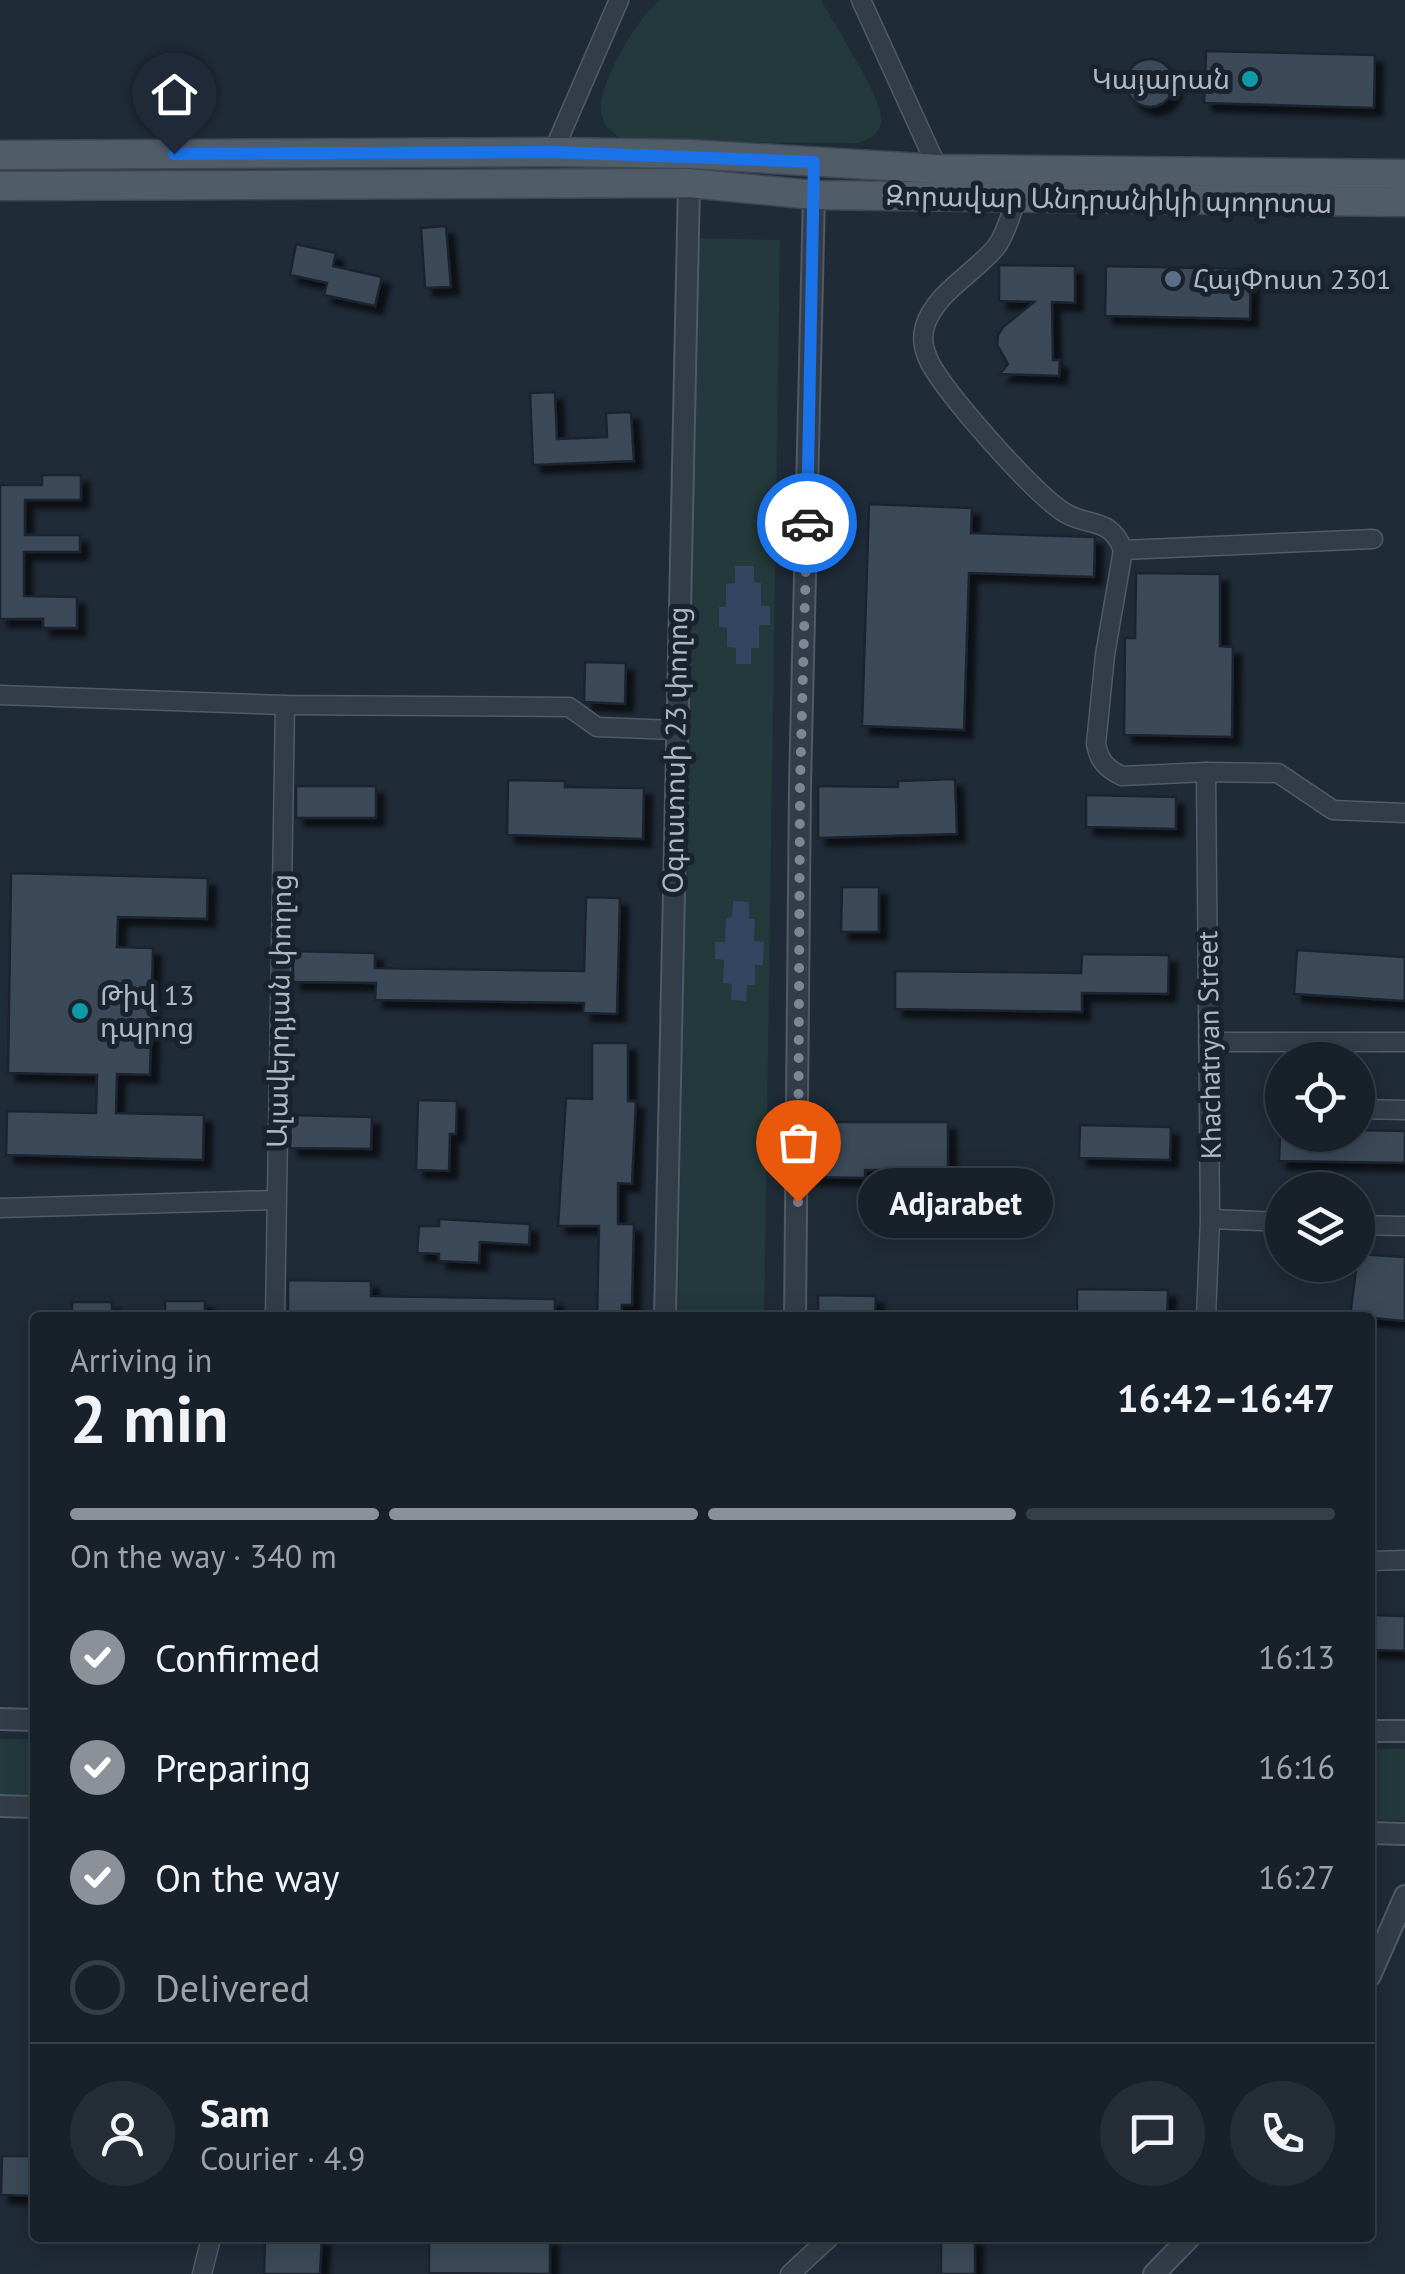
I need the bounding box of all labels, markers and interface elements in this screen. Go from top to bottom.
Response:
pin [132,52,217,155]
place label: Կայարան [1092,60,1230,97]
icon: home [147,67,202,122]
marker: Կայարան [1239,68,1261,90]
street label: Զորավար Անդրանիկի պողոտա [885,176,1333,221]
place label: ՀայՓոստ 2301 [1193,260,1391,297]
marker: ՀայՓոստ 2301 [1162,268,1184,290]
courier [757,473,857,573]
icon: car [780,496,835,551]
street label: Օգոստոսի 23 փողոց [653,606,696,894]
street label: Ալավերդյան փողոց [258,874,299,1148]
street label: Khachatryan Street [1188,930,1229,1160]
place label: Թիվ 13 դպրոց [100,976,194,1045]
marker: Թիվ 13 դպրոց [69,1000,91,1022]
map controls [1265,1042,1375,1282]
button: locate [1265,1042,1375,1152]
pin [756,1100,841,1203]
icon: bag [771,1115,826,1170]
callout: Adjarabet [858,1167,1053,1237]
button: layers [1265,1172,1375,1282]
text: Adjarabet [889,1182,1022,1224]
text: Arriving in [70,1339,212,1381]
text: 16:42–16:47 [1117,1373,1335,1422]
text: 2 min [70,1376,229,1460]
text: On the way · 340 m [70,1535,337,1577]
icon: check [70,1630,125,1685]
text: Confirmed [155,1633,321,1682]
text: 16:13 [1258,1636,1335,1678]
icon: check [70,1740,125,1795]
text: Preparing [155,1743,311,1792]
text: 16:16 [1258,1746,1335,1788]
icon: check [70,1850,125,1905]
text: On the way [155,1853,340,1902]
text: 16:27 [1258,1856,1335,1898]
text: Delivered [155,1963,310,2012]
button: person [70,2081,175,2186]
button: chat [1100,2081,1205,2186]
button: phone [1230,2081,1335,2186]
text: Sam [200,2088,270,2137]
text: Courier · 4.9 [200,2137,366,2179]

